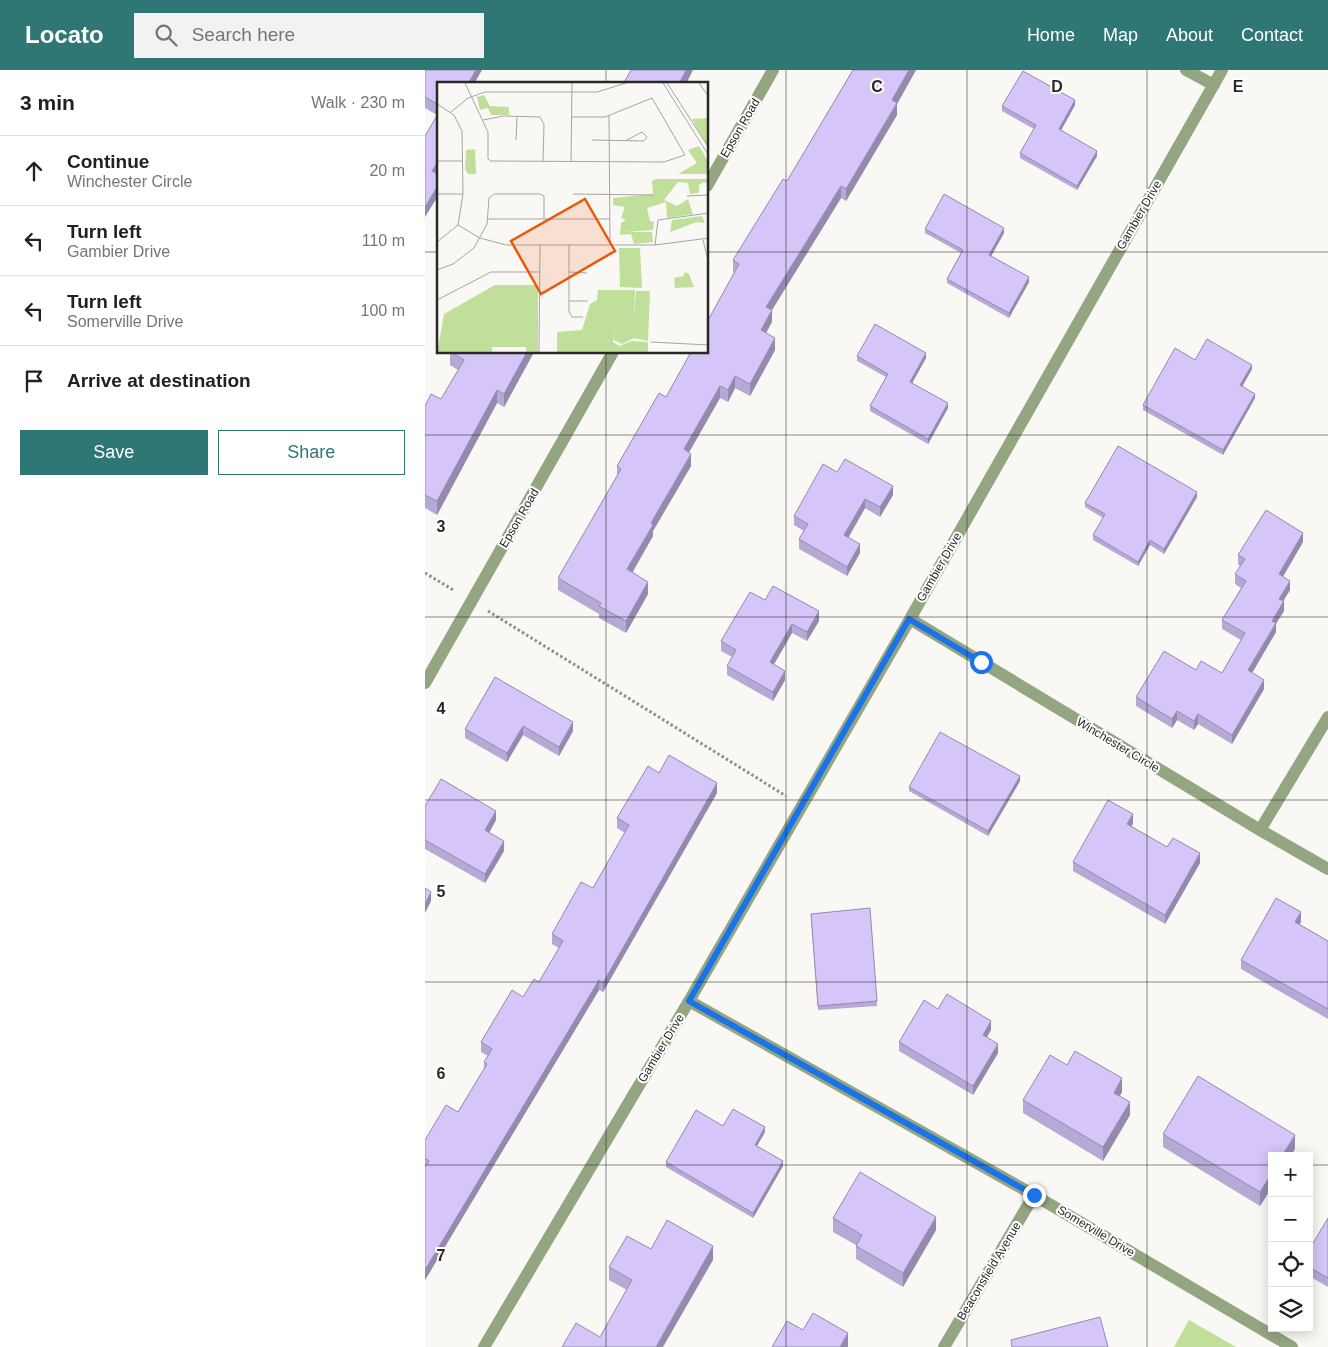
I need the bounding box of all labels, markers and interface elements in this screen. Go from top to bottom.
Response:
search box [134,13,484,58]
text: Locato [25,21,104,48]
icon: search [152,21,180,49]
text: Search here [192,24,295,45]
text: Home [1027,25,1075,45]
text: Map [1103,25,1138,45]
text: About [1166,25,1213,45]
text: Contact [1241,25,1303,45]
text: C [871,78,883,95]
text: D [1051,78,1063,95]
text: E [1233,78,1244,95]
inset map [437,82,709,354]
text: 3 min [20,91,75,114]
text: Walk · 230 m [311,94,405,111]
street label: Epson Road [717,96,763,160]
text: Continue [67,151,149,172]
icon: ahead [20,157,48,185]
text: 20 m [369,162,405,179]
text: Winchester Circle [67,173,192,190]
street label: Gambier Drive [1114,178,1165,252]
text: Turn left [67,221,142,242]
icon: left [20,227,48,255]
text: 110 m [362,232,405,249]
text: Gambier Drive [67,243,170,260]
text: Turn left [67,291,142,312]
icon: left [20,297,48,325]
text: 100 m [361,302,405,319]
text: Somerville Drive [67,313,183,330]
icon: arrive [20,367,48,395]
text: Arrive at destination [67,370,251,391]
button: Save [20,430,208,475]
button: Share [218,430,405,475]
street label: Epson Road [496,486,542,550]
text: 3 [437,518,446,535]
street label: Gambier Drive [914,530,965,604]
route start [970,651,993,674]
text: 4 [437,700,446,717]
street label: Winchester Circle [1074,715,1162,775]
text: 5 [437,883,446,900]
street label: Gambier Drive [635,1011,687,1085]
text: 6 [437,1065,446,1082]
map controls [1268,1152,1313,1332]
button: + [1268,1152,1313,1197]
route end [1023,1184,1046,1207]
button: − [1268,1197,1313,1242]
street label: Somerville Drive [1055,1203,1137,1260]
street label: Beaconsfield Avenue [954,1219,1024,1323]
button: locate [1268,1242,1313,1287]
text: 7 [437,1247,446,1264]
button: layers [1268,1287,1313,1332]

